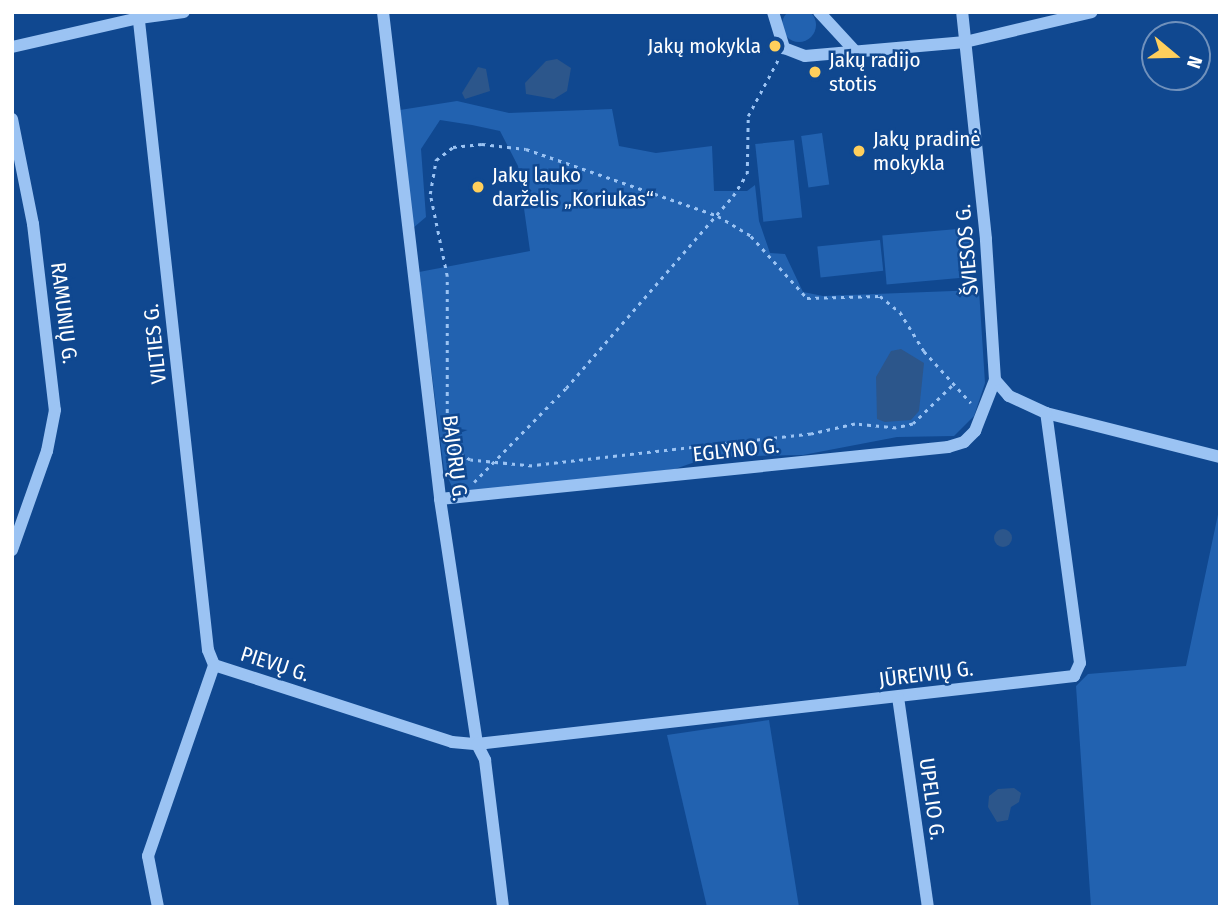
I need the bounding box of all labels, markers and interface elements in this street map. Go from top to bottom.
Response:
north arrow [1141,21,1211,91]
place label: Jakų mokykla [648,33,761,59]
marker: Jakų mokykla [767,38,783,54]
place label: Jakų radijo stotis [829,47,920,97]
text: N [1182,53,1207,71]
marker: Jakų radijo stotis [807,64,823,80]
place label: Jakų pradinė mokykla [873,126,981,176]
marker: Jakų pradinė mokykla [851,143,867,159]
place label: Jakų lauko darželis „Koriukas“ [492,162,654,212]
marker: Jakų lauko darželis „Koriukas“ [470,179,486,195]
street label: ŠVIESOS G. [950,203,984,297]
street label: RAMUNIŲ G. [45,261,83,365]
street label: VILTIES G. [138,303,172,385]
street label: BAJORŲ G. [437,414,473,502]
street label: EGLYNO G. [691,433,781,467]
street label: PIEVŲ G. [237,641,313,687]
street label: JŪREIVIŲ G. [877,656,975,692]
street label: UPELIO G. [914,756,950,842]

